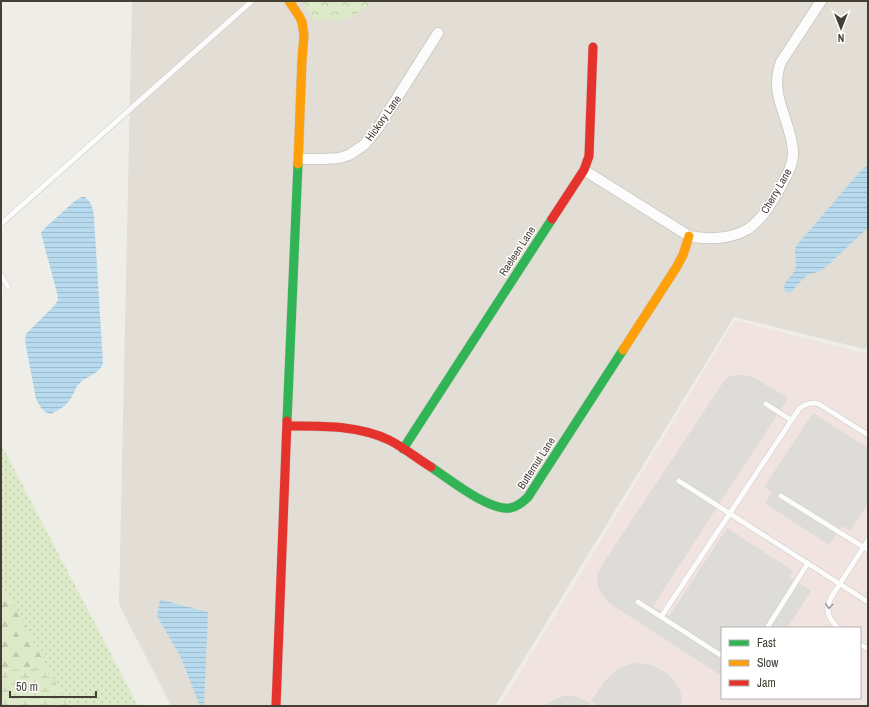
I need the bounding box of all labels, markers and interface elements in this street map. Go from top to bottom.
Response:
north arrow [821,8,861,48]
text: N [838,31,844,45]
street label: Hickory Lane [362,92,404,144]
street label: Cherry Lane [758,166,794,216]
street label: Raeleen Lane [496,224,538,278]
street label: Butternut Lane [514,434,558,492]
one-way arrow [825,603,834,609]
legend [721,627,861,699]
text: Fast [757,635,776,651]
text: Slow [757,655,779,671]
scale bar [10,673,96,699]
text: Jam [757,675,776,691]
text: 50 m [16,679,38,695]

